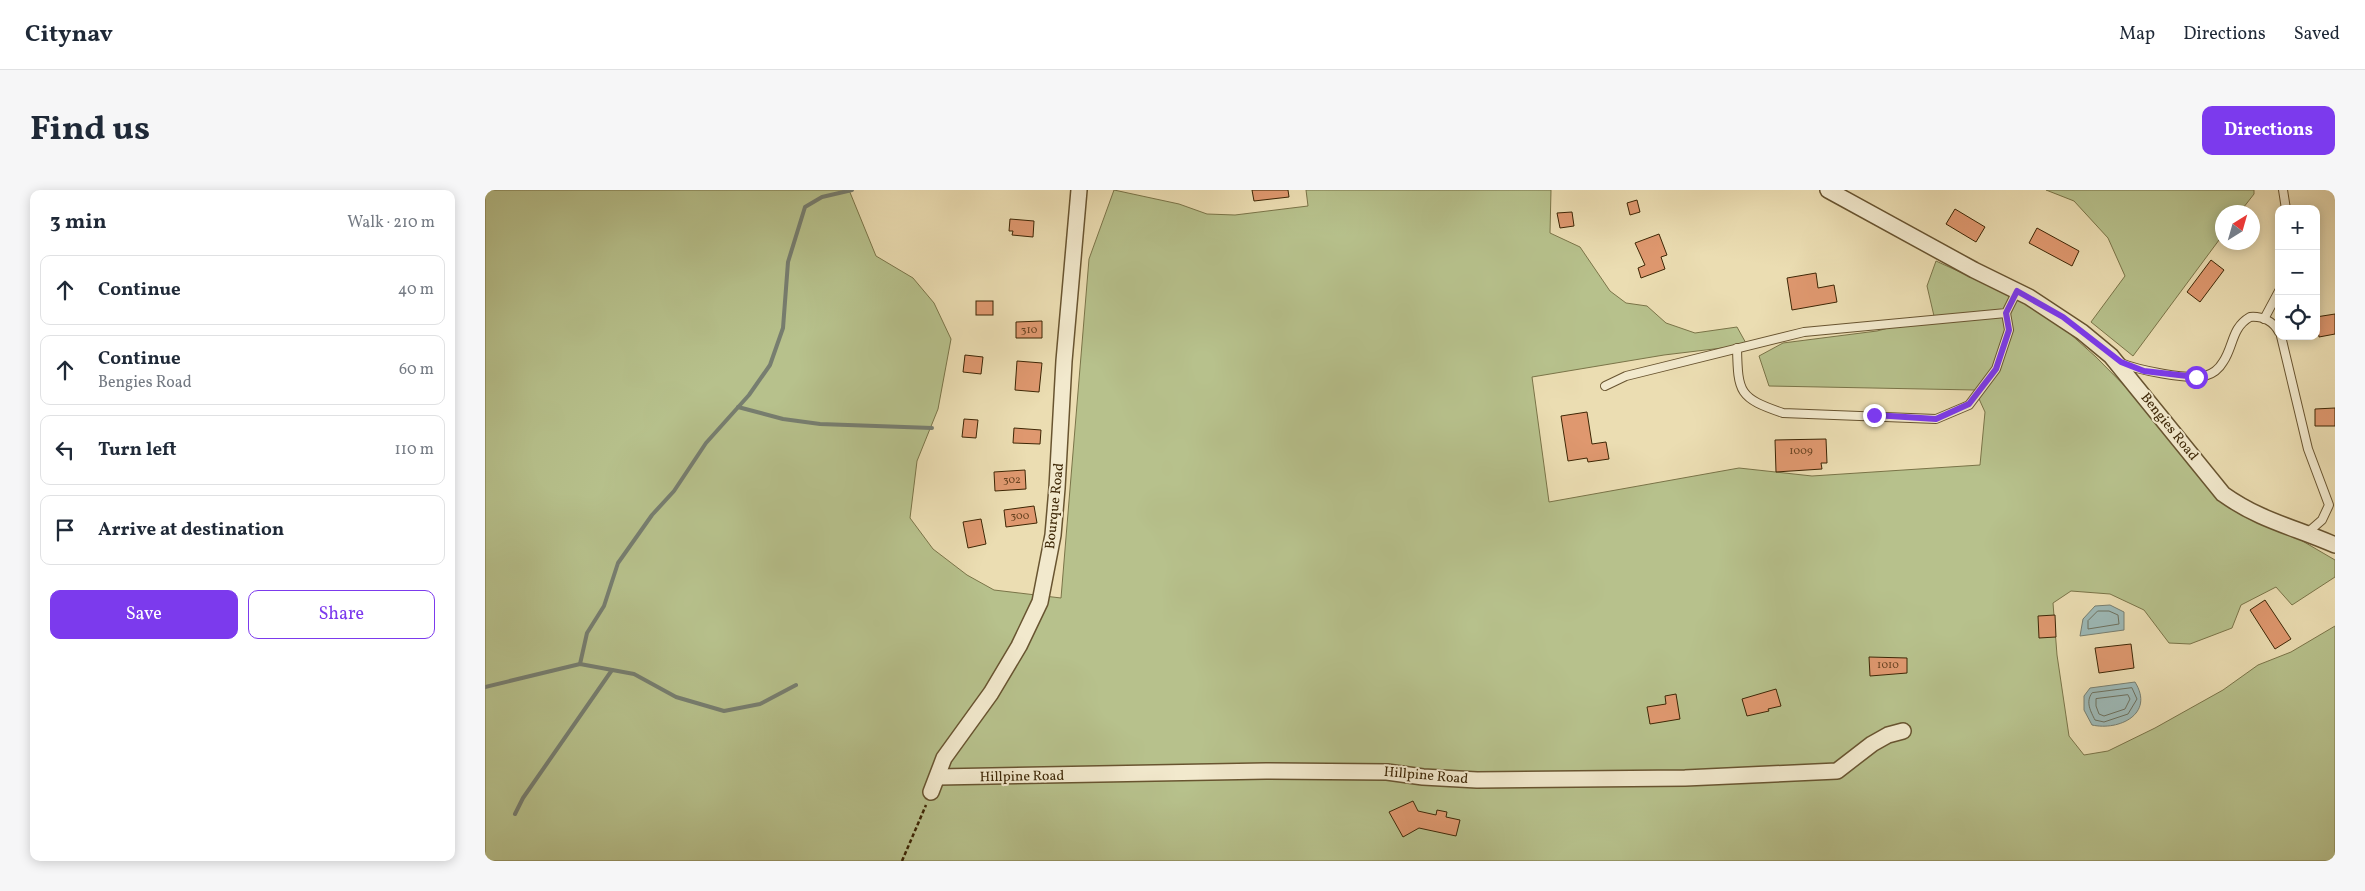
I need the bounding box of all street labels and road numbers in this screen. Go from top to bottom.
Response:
street label: Bengies Road [2136,389,2202,465]
street label: Bourque Road [1041,462,1069,550]
street label: Hillpine Road [1383,763,1469,789]
street label: Hillpine Road [979,767,1065,787]

